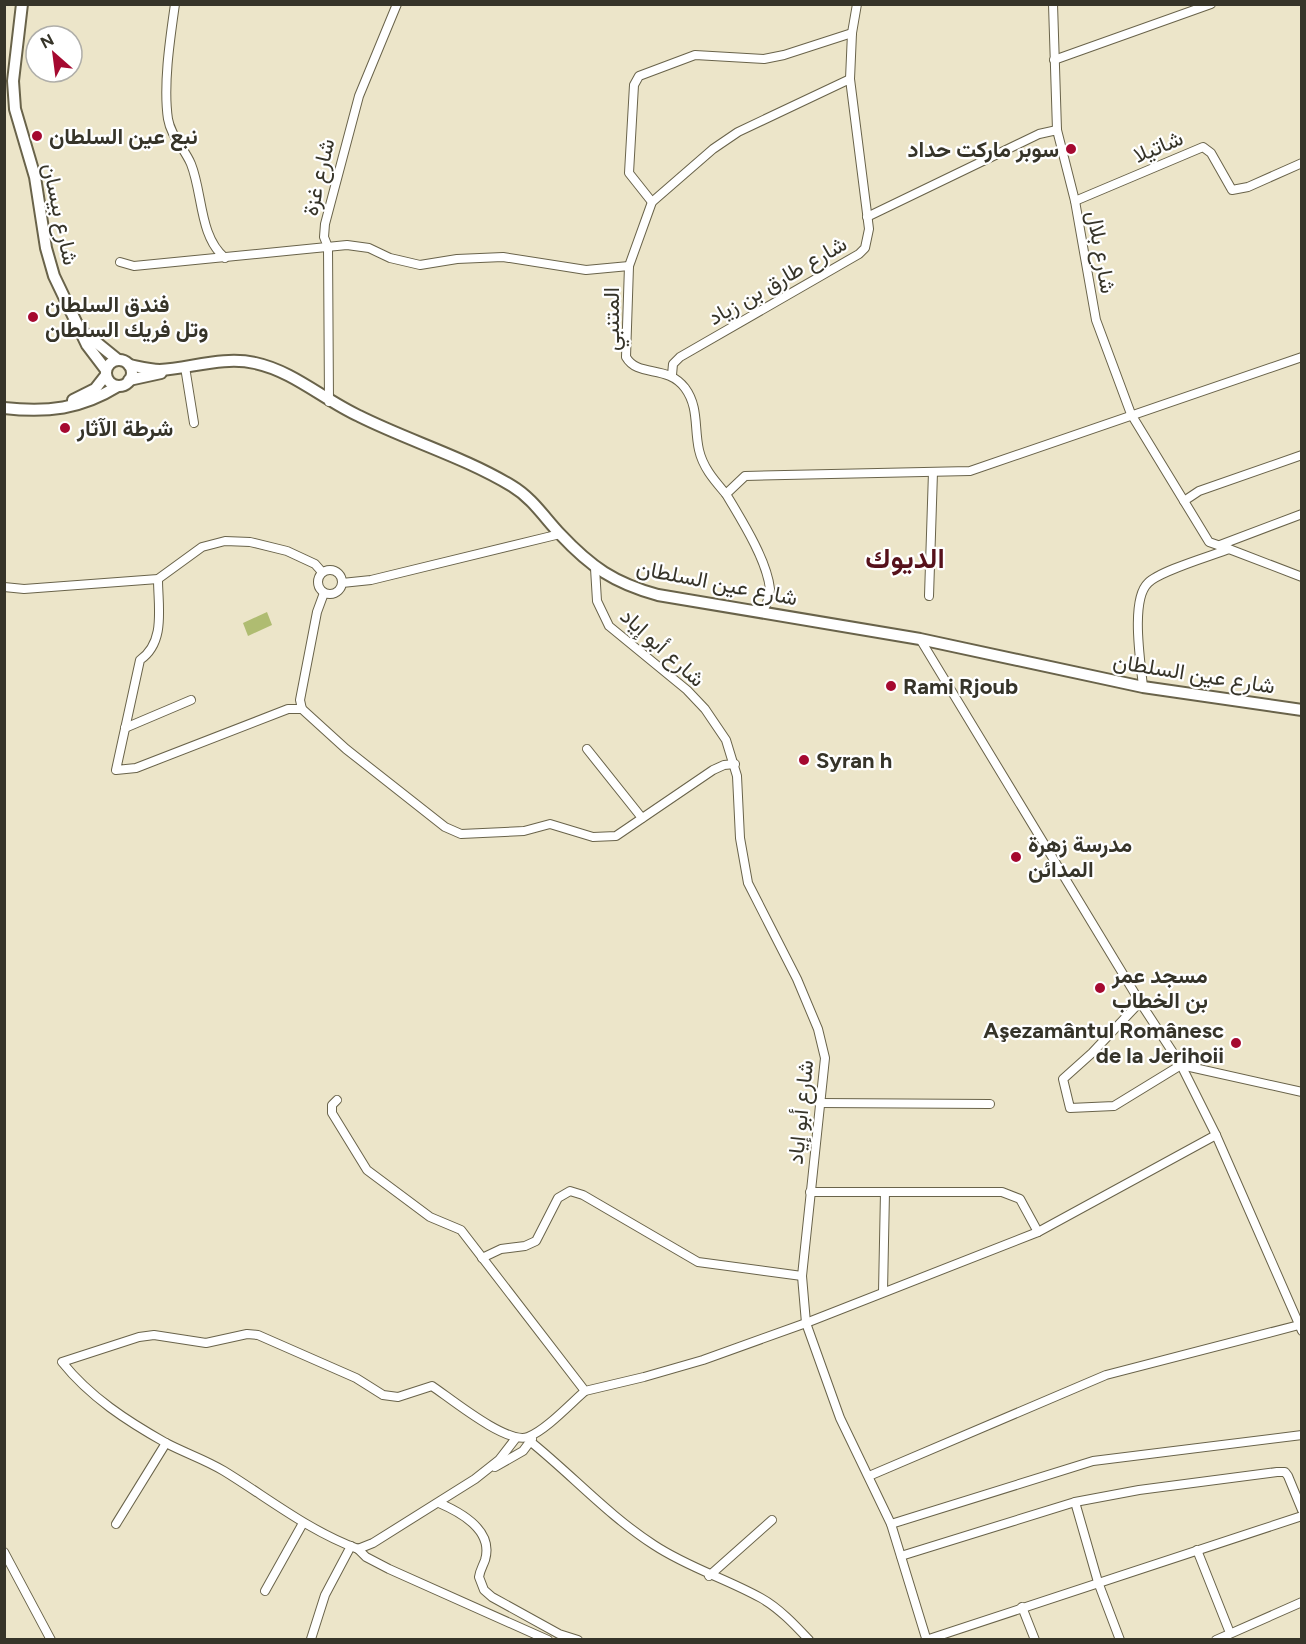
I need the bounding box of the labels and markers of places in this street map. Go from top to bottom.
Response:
place label: نبع عين السلطان [49,123,198,151]
marker: نبع عين السلطان [30,129,44,143]
place label: سوبر ماركت حداد [908,136,1059,163]
marker: سوبر ماركت حداد [1064,142,1078,156]
place label: فندق السلطان وتل فريك السلطان [45,291,209,343]
marker: فندق السلطان وتل فريك السلطان [26,310,40,324]
place label: شرطة الآثار [76,415,173,442]
marker: شرطة الآثار [58,421,72,435]
place label: Rami Rjoub [903,673,1018,700]
marker: Rami Rjoub [884,679,898,693]
place label: Syran h [816,747,892,774]
marker: Syran h [797,753,811,767]
place label: مدرسة زهرة المدائن [1028,831,1132,883]
marker: مدرسة زهرة المدائن [1009,850,1023,864]
place label: مسجد عمر بن الخطاب [1111,962,1208,1014]
marker: مسجد عمر بن الخطاب [1093,981,1107,995]
place label: Aşezamântul Românesc de la Jerihoii [983,1017,1224,1069]
marker: Aşezamântul Românesc de la Jerihoii [1229,1036,1243,1050]

